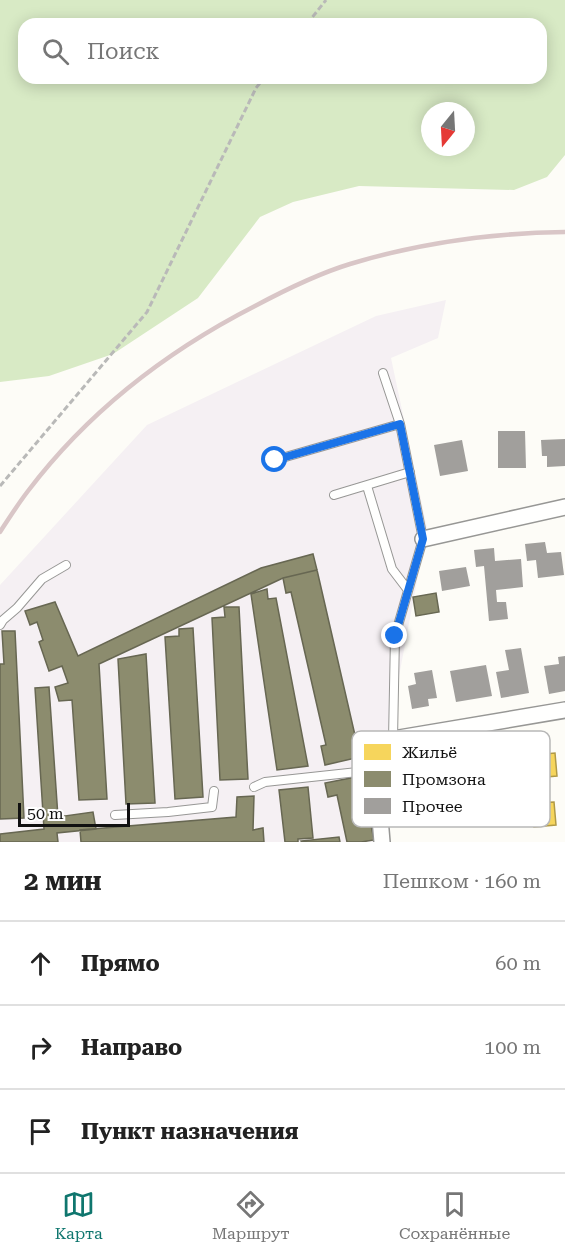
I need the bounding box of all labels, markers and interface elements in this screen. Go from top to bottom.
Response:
search box [18,18,547,84]
icon: search [39,35,72,68]
text: Поиск [87,39,159,64]
north arrow [421,102,475,156]
route start [261,446,287,472]
route end [381,622,407,648]
legend [352,731,550,827]
text: Жильё [402,743,457,762]
text: Промзона [402,770,486,789]
text: Прочее [402,797,463,816]
scale bar [18,800,130,828]
text: 50 m [27,804,64,823]
text: 2 мин [24,866,102,896]
text: Пешком · 160 m [383,869,541,893]
icon: ahead [24,947,57,980]
text: Прямо [81,951,160,976]
text: 60 m [495,951,541,975]
icon: right [24,1031,57,1064]
text: Направо [81,1035,182,1060]
text: 100 m [484,1035,541,1059]
icon: arrive [24,1115,57,1148]
text: Пункт назначения [81,1119,299,1144]
tab: Карта [55,1188,103,1243]
tab: Маршрут [212,1188,289,1243]
tab: Сохранённые [399,1188,510,1243]

